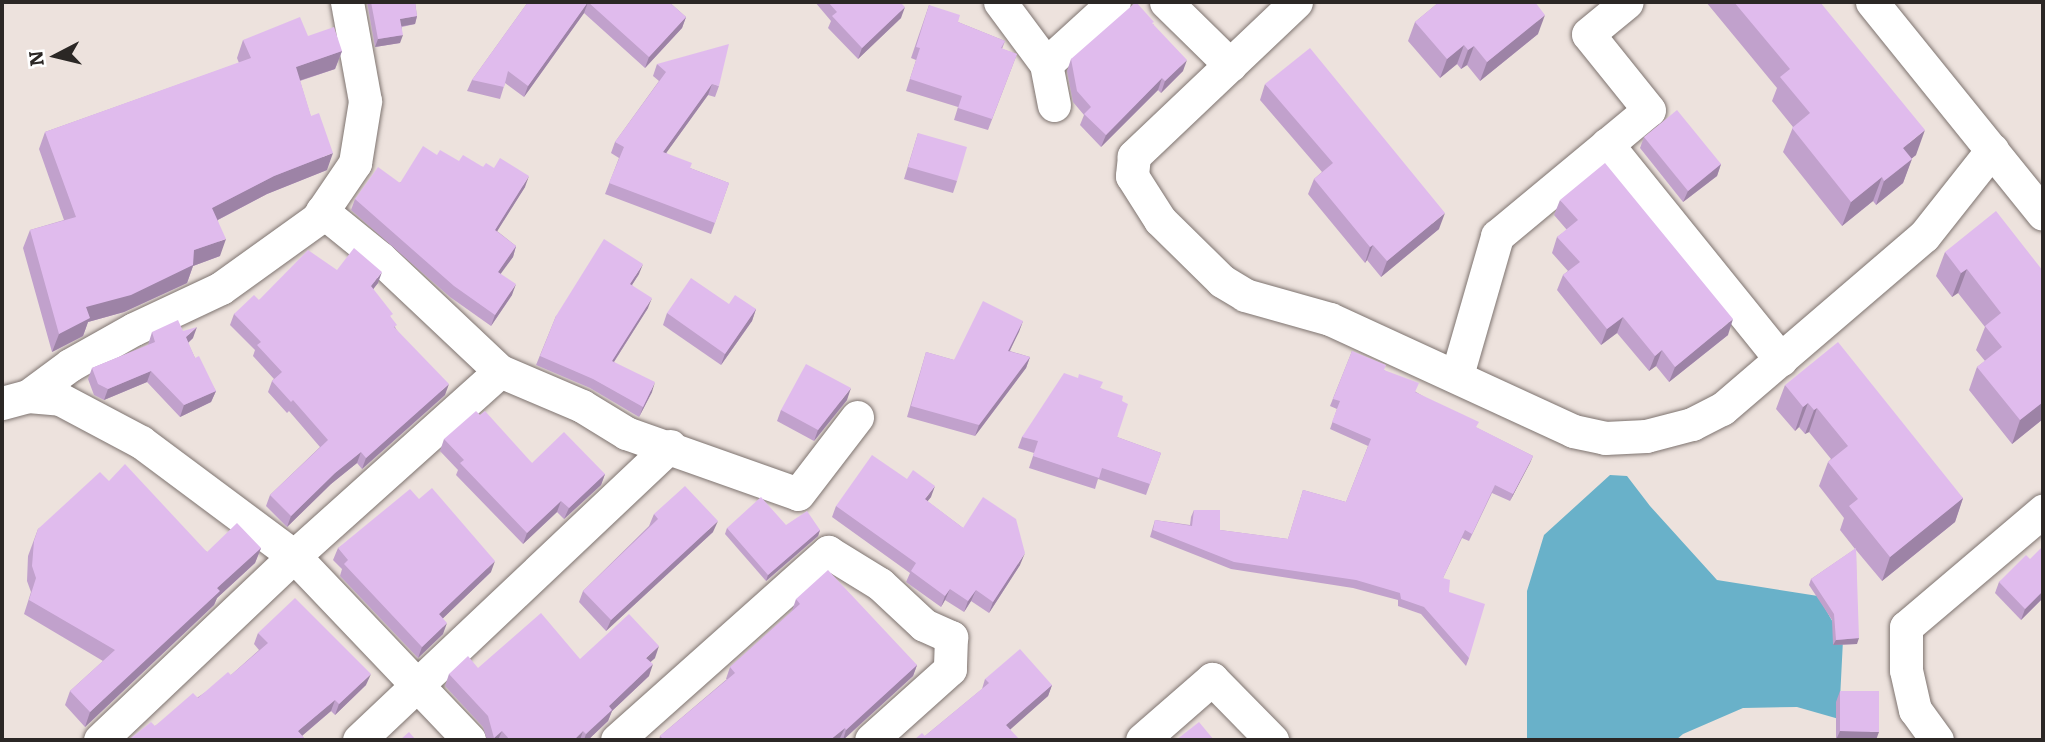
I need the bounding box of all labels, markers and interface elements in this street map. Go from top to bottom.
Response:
north arrow [21,21,91,91]
text: N [20,49,50,68]

